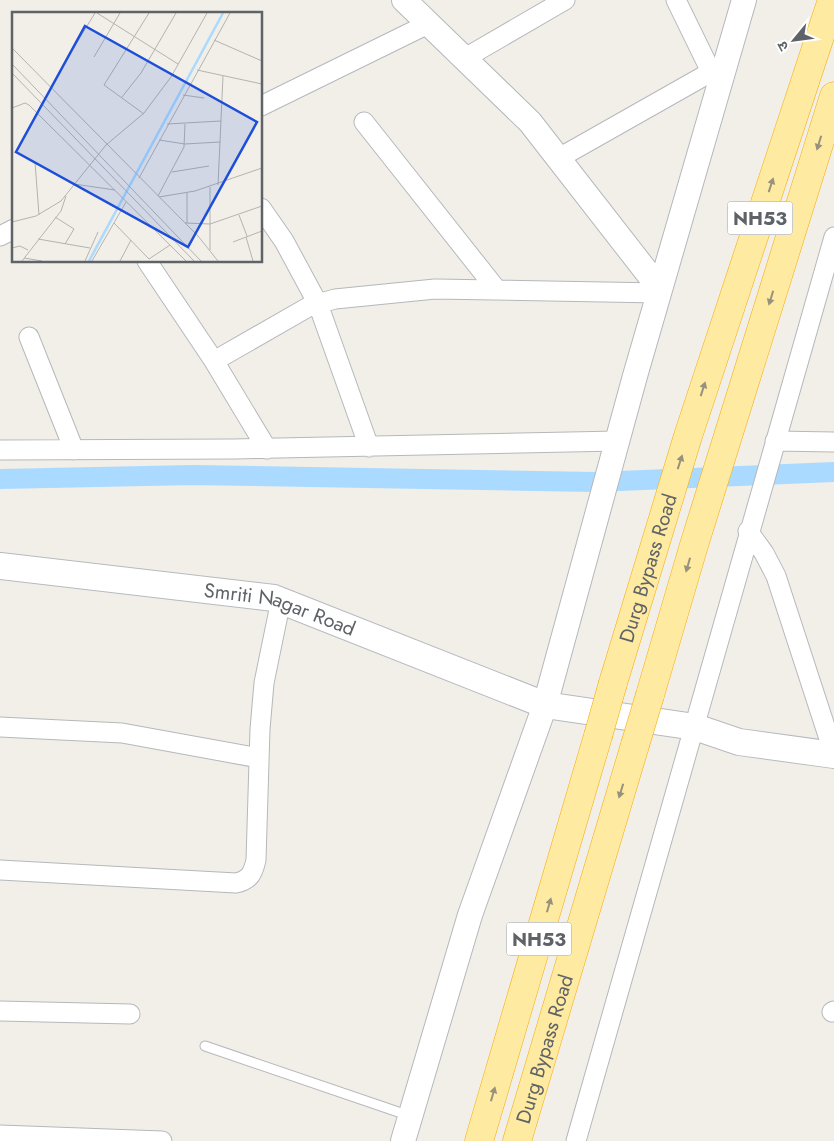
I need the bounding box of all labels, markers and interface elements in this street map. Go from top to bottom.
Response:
inset map [12,12,262,262]
north arrow [769,15,819,65]
text: उ [772,37,793,55]
one-way arrow [815,136,823,151]
one-way arrow [767,178,775,193]
road number: NH53 [728,202,792,234]
one-way arrow [766,291,774,306]
one-way arrow [700,382,707,397]
one-way arrow [676,454,684,469]
street label: Durg Bypass Road [612,490,684,646]
one-way arrow [684,558,692,573]
street label: Smriti Nagar Road [203,575,360,643]
one-way arrow [617,784,625,799]
one-way arrow [545,897,553,912]
road number: NH53 [506,922,572,956]
street label: Durg Bypass Road [508,971,580,1127]
one-way arrow [490,1087,498,1102]

